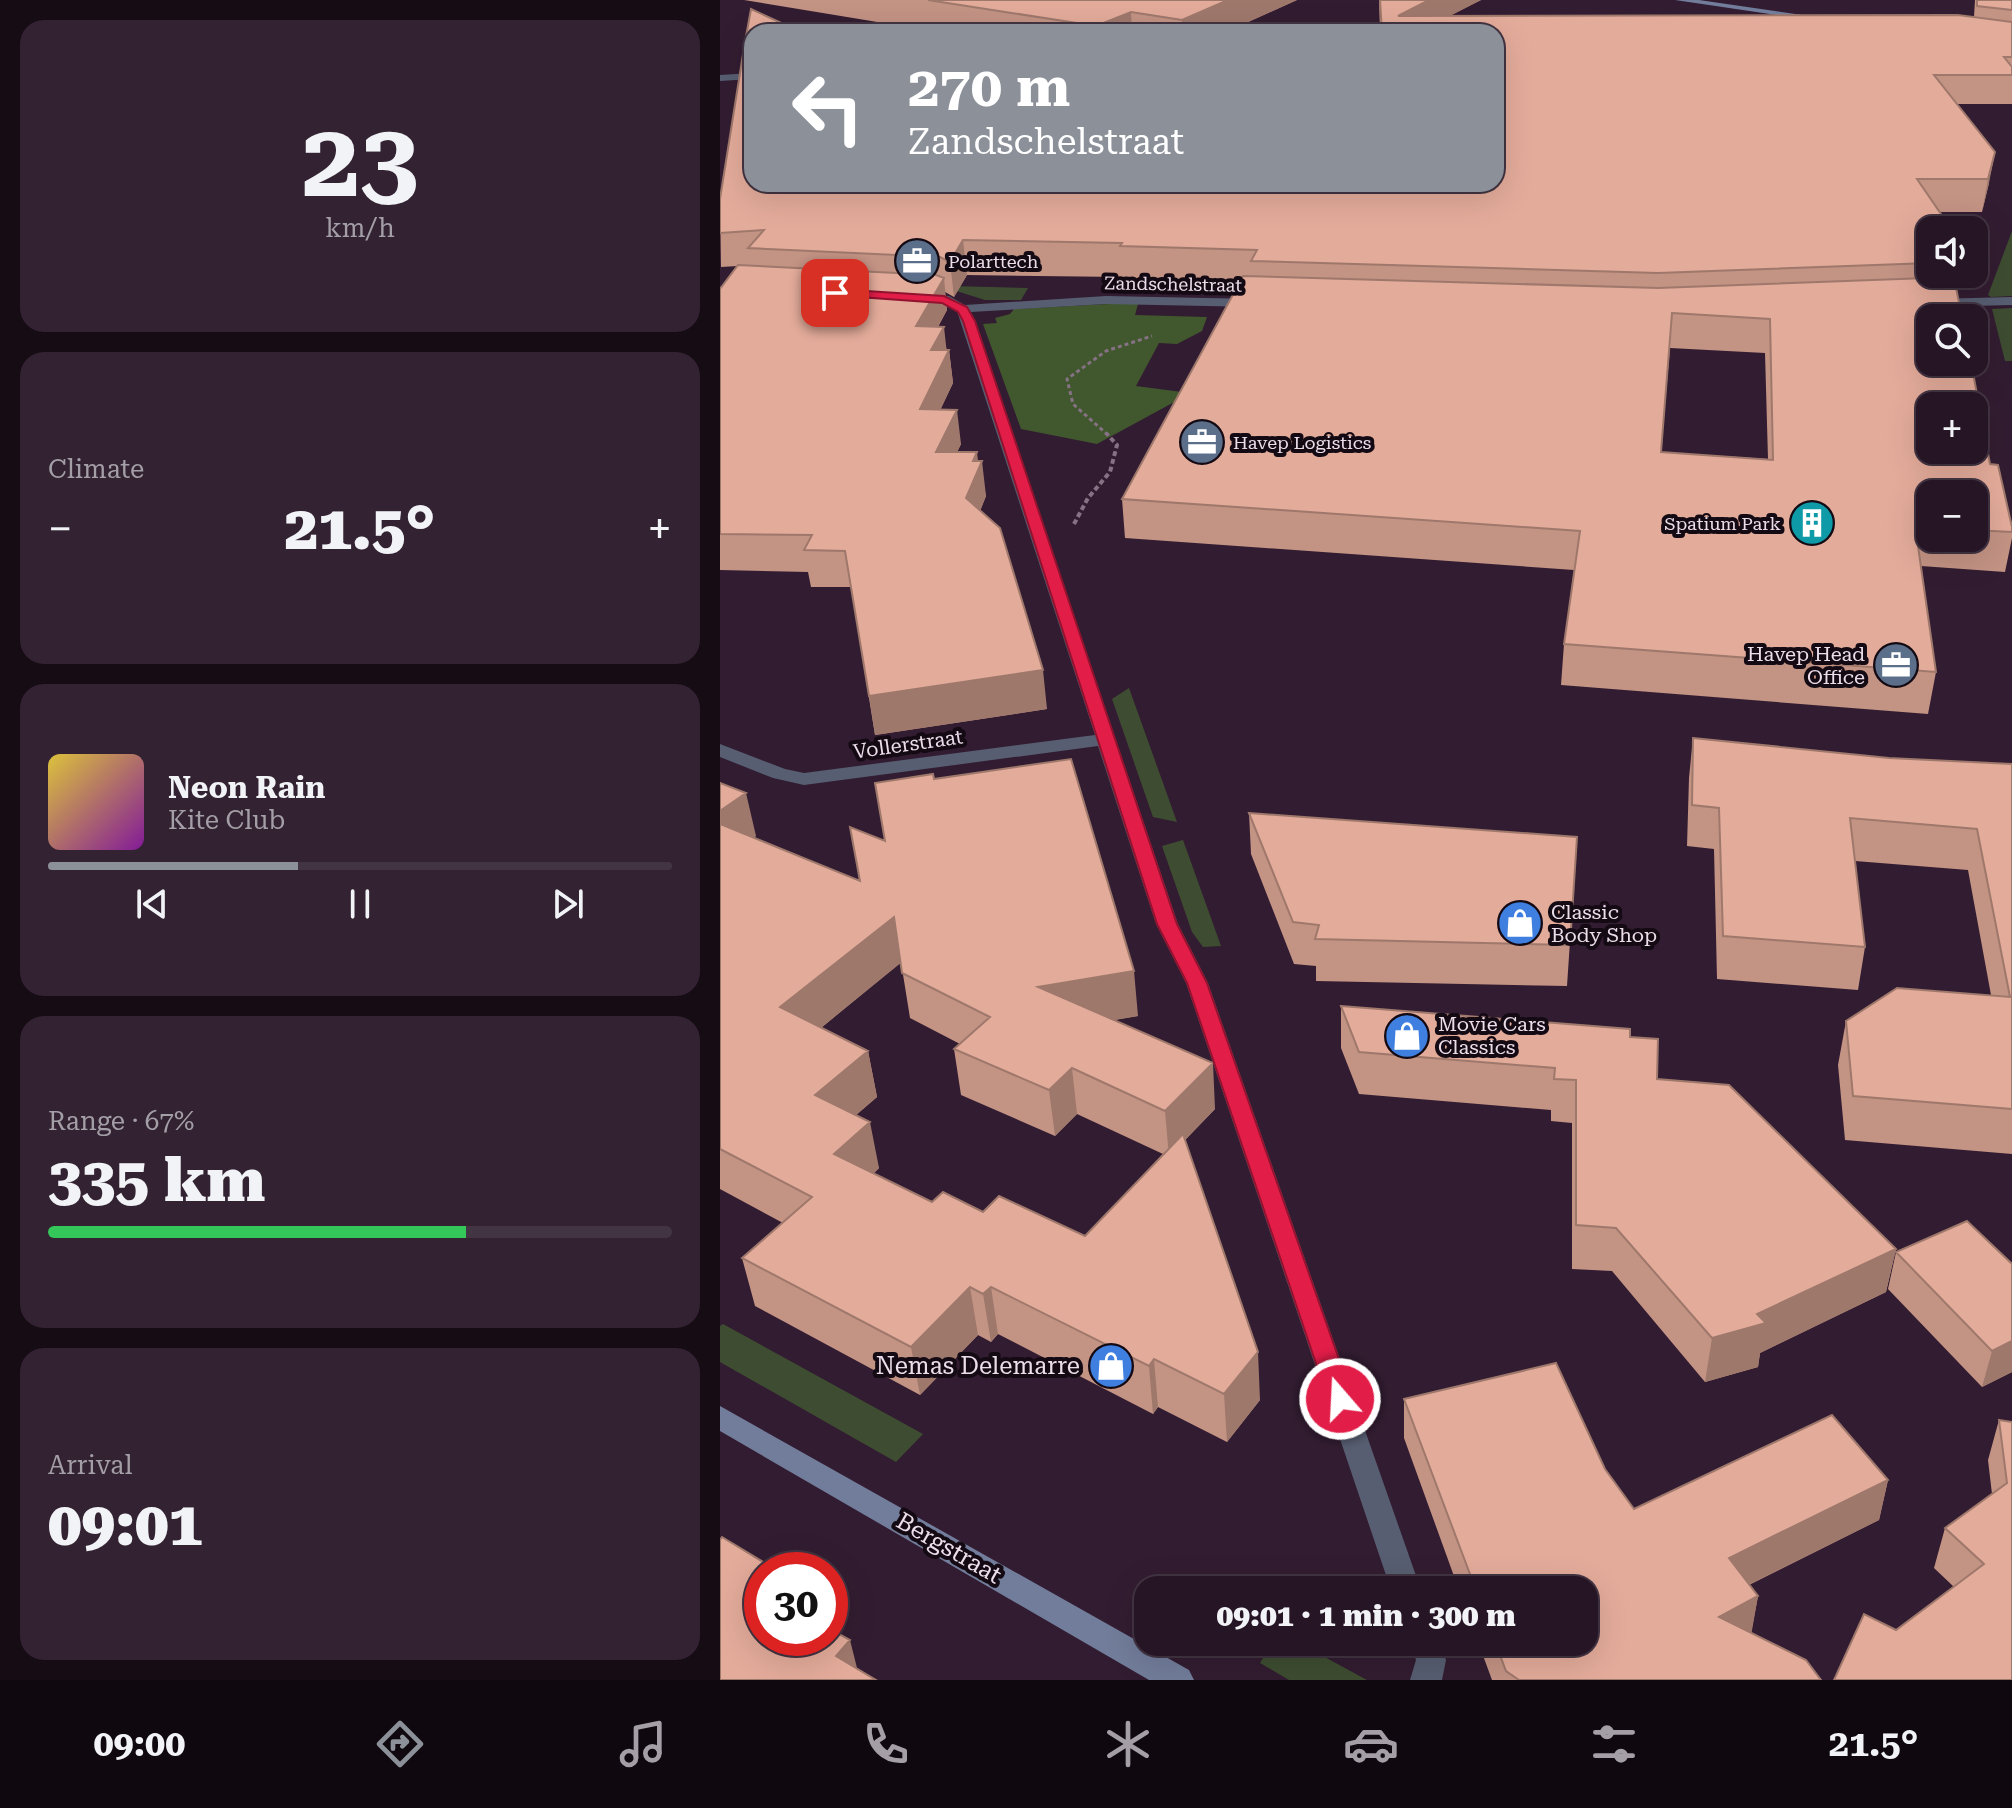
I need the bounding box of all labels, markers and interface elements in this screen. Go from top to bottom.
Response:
text: 270 m [908,54,1070,120]
icon: left [776,56,880,160]
text: 23 [302,100,418,221]
text: Zandschelstraat [908,121,1184,163]
text: km/h [325,213,395,243]
map controls [1916,216,1988,552]
button: sound [1916,216,1988,288]
office icon: Polarttech [893,237,941,285]
place label: Polarttech [948,251,1039,272]
pin [801,259,869,327]
icon: arrive [813,271,857,315]
street label: Zandschelstraat [1104,272,1242,296]
button: search [1916,304,1988,376]
button: + [1916,392,1988,464]
office icon: Havep Logistics [1178,418,1226,466]
place label: Havep Logistics [1233,432,1371,453]
text: Climate [48,454,144,484]
button: − [1916,480,1988,552]
text: 21.5° [285,493,435,564]
building icon: Spatium Park [1788,499,1836,547]
text: − [48,503,73,555]
text: + [647,503,672,555]
place label: Spatium Park [1664,513,1781,534]
office icon: Havep Head Office [1872,641,1920,689]
place label: Havep Head Office [1747,642,1865,689]
street label: Vollerstraat [852,724,965,764]
text: Neon Rain [168,770,325,805]
text: Kite Club [168,805,285,835]
icon: previous [130,882,174,926]
icon: pause [338,882,382,926]
icon: next [546,882,590,926]
shop icon: Classic Body Shop [1496,899,1544,947]
place label: Classic Body Shop [1551,900,1657,947]
shop icon: Movie Cars Classics [1383,1012,1431,1060]
place label: Movie Cars Classics [1438,1012,1546,1059]
text: Range · 67% [48,1106,194,1136]
text: 335 km [48,1145,265,1216]
shop icon: Nemas Delemarre [1087,1342,1135,1390]
place label: Nemas Delemarre [876,1352,1080,1380]
position arrow [1298,1357,1382,1441]
text: Arrival [48,1450,133,1480]
text: 09:01 [48,1489,202,1560]
street label: Bergstraat [891,1507,1007,1589]
speed limit sign: 30 [744,1552,848,1656]
text: 09:01 · 1 min · 300 m [1216,1598,1516,1633]
icon: directions [372,1716,428,1772]
icon: music [615,1716,671,1772]
icon: phone [858,1716,914,1772]
icon: climate [1100,1716,1156,1772]
icon: car [1343,1716,1399,1772]
icon: filters [1586,1716,1642,1772]
text: 09:00 [93,1723,185,1765]
text: 21.5° [1829,1723,1919,1765]

